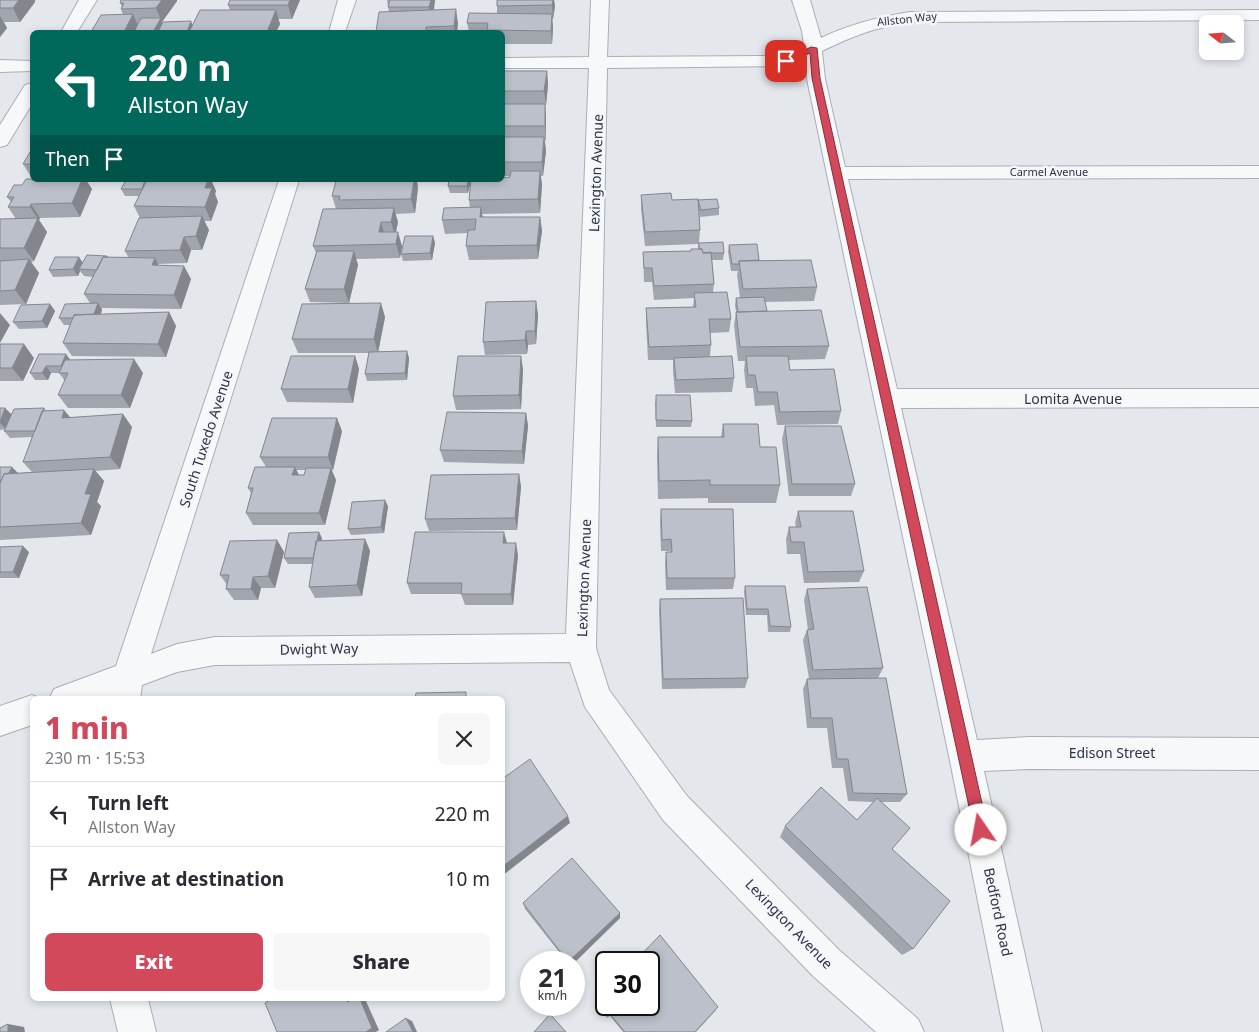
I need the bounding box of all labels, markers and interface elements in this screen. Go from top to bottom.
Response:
street label: Allston Way [876,8,938,29]
north arrow [1199,15,1244,60]
map controls [1199,15,1244,60]
pin [765,40,807,82]
text: 220 m [128,44,231,91]
icon: arrive [772,47,800,75]
icon: left [45,50,110,115]
text: Allston Way [128,89,248,119]
street label: Lexington Avenue [584,113,607,232]
icon: arrive [100,145,128,173]
text: Then [45,146,90,172]
street label: Carmel Avenue [1010,164,1088,179]
street label: South Tuxedo Avenue [174,368,237,510]
street label: Lomita Avenue [1024,389,1122,408]
street label: Lexington Avenue [572,518,595,637]
street label: Dwight Way [280,638,359,659]
text: 1 min [45,707,129,748]
button: close [438,713,490,765]
street label: Edison Street [1069,743,1155,762]
text: 230 m · 15:53 [45,747,145,769]
text: Turn left [88,790,169,816]
icon: left [45,800,73,828]
text: 220 m [435,801,490,827]
position arrow [954,803,1006,855]
text: Allston Way [88,816,175,838]
icon: arrive [45,865,73,893]
text: Arrive at destination [88,866,284,892]
text: 10 m [446,866,490,892]
street label: Bedford Road [980,866,1017,958]
street label: Lexington Avenue [741,875,837,973]
button: Exit [45,933,263,991]
button: Share [273,933,490,991]
speed limit sign: 30 [595,951,660,1016]
text: 21 [538,960,567,994]
text: km/h [538,987,567,1004]

